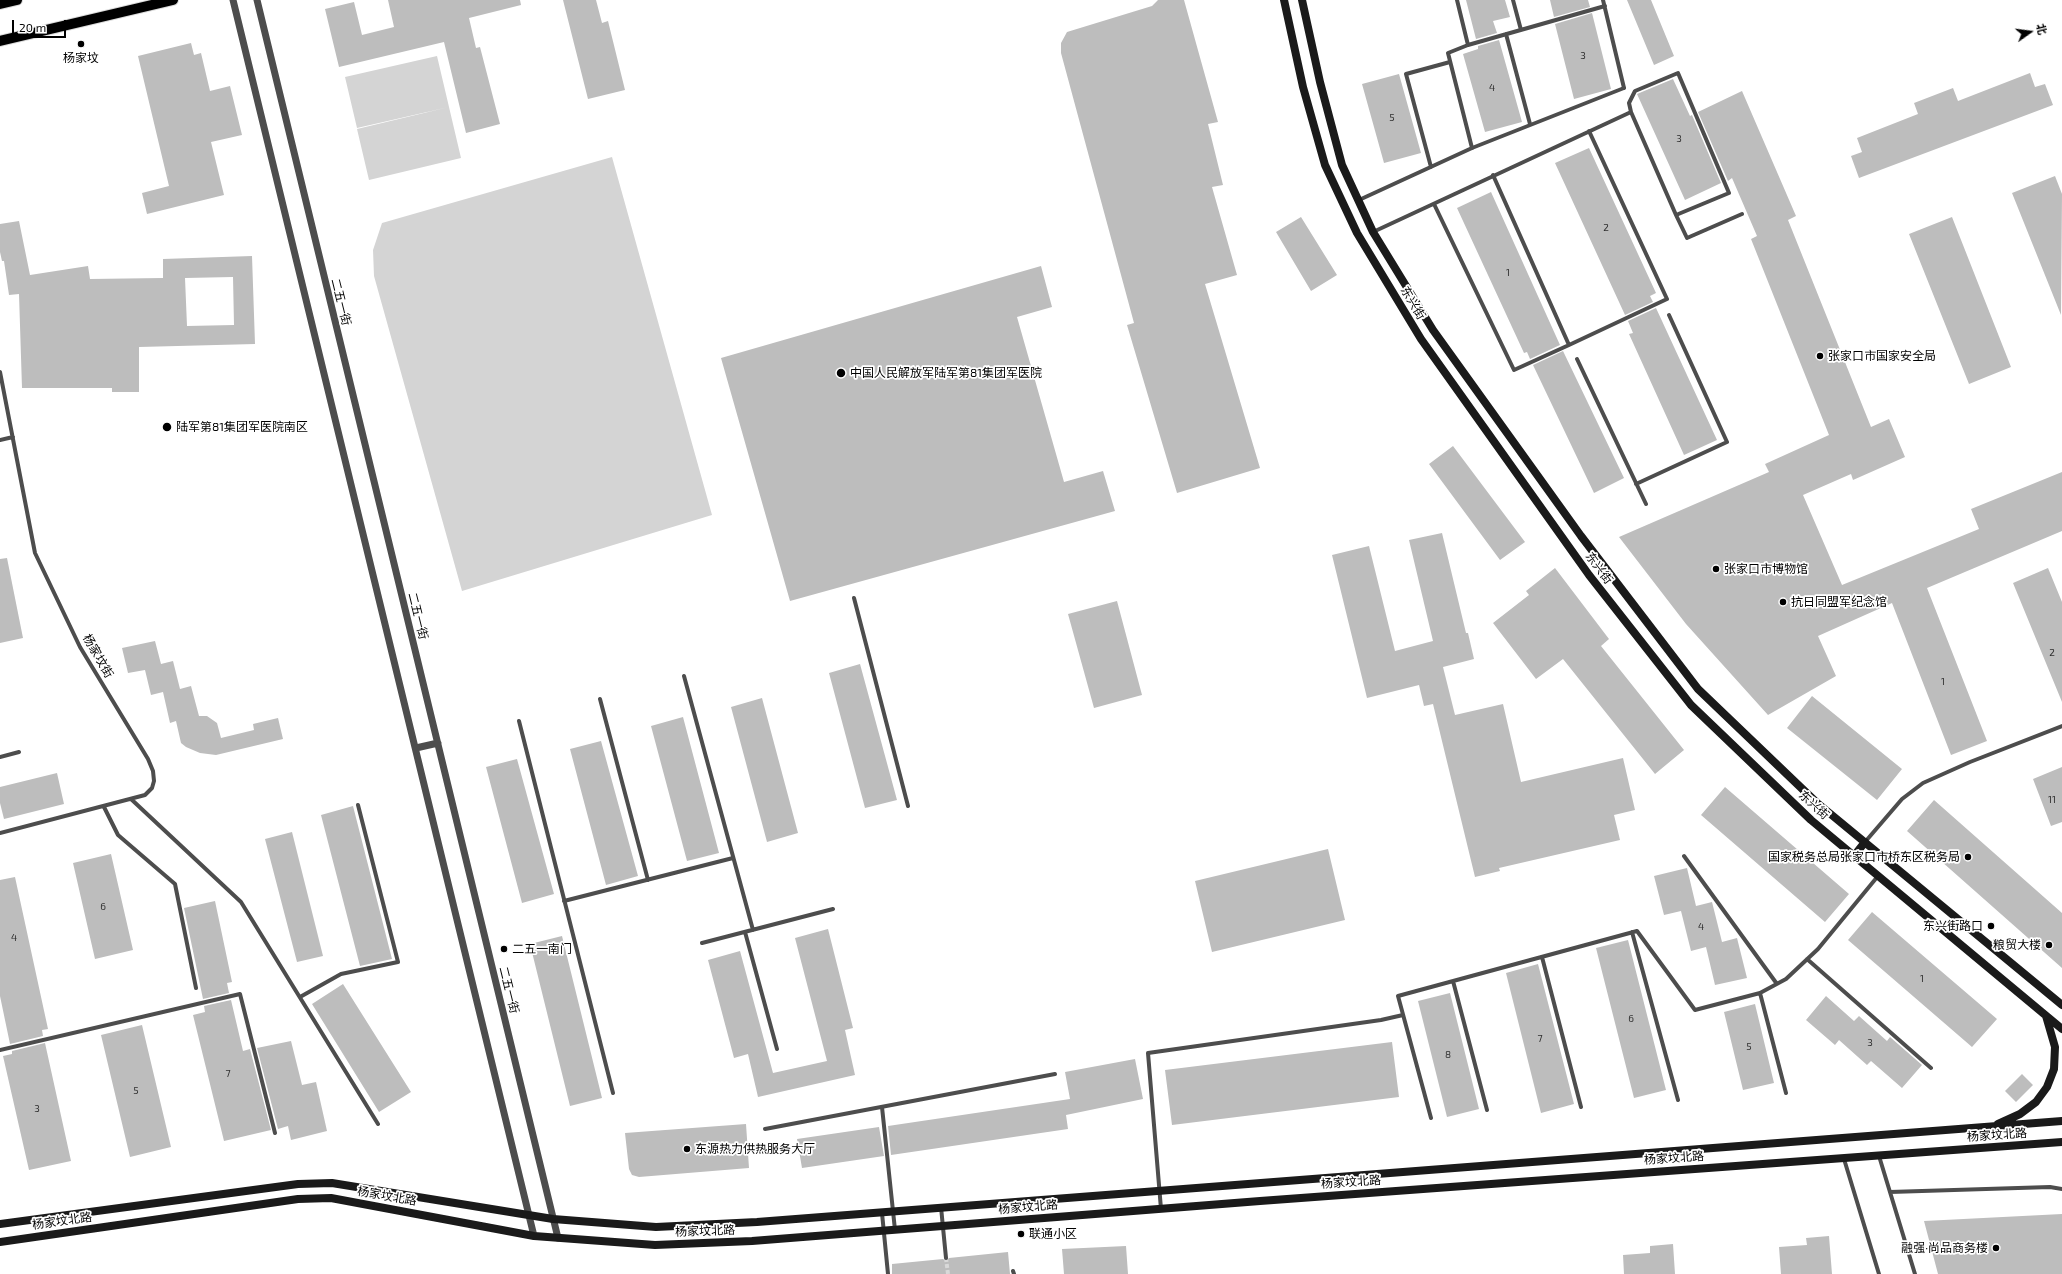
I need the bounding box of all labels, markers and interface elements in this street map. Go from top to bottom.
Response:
scale bar [14,12,68,38]
north arrow [2010,12,2050,52]
text: 20 m [19,20,46,34]
text: 北 [2034,22,2050,36]
marker: 杨家坟 [76,39,86,49]
house number: 3 [1580,50,1586,62]
place label: 杨家坟 [63,51,99,65]
house number: 4 [1489,82,1495,94]
house number: 5 [1389,112,1395,124]
house number: 3 [1676,133,1682,145]
house number: 2 [1603,222,1609,234]
house number: 1 [1506,267,1510,279]
street label: 二五一街 [328,277,354,327]
street label: 东兴街 [1398,284,1428,322]
place label: 张家口市国家安全局 [1828,349,1936,363]
marker: 张家口市国家安全局 [1815,351,1825,361]
place label: 中国人民解放军陆军第81集团军医院 [850,366,1042,380]
marker: 中国人民解放军陆军第81集团军医院 [835,367,847,379]
place label: 陆军第81集团军医院南区 [176,420,308,434]
marker: 陆军第81集团军医院南区 [161,421,173,433]
street label: 东兴街 [1582,549,1616,587]
place label: 张家口市博物馆 [1724,562,1808,576]
marker: 张家口市博物馆 [1711,564,1721,574]
street label: 二五一街 [405,591,431,641]
place label: 抗日同盟军纪念馆 [1791,595,1887,609]
marker: 抗日同盟军纪念馆 [1778,597,1788,607]
street label: 杨家坟街 [80,632,116,680]
house number: 2 [2049,647,2055,659]
house number: 1 [1941,676,1945,688]
street label: 东兴街 [1796,788,1832,822]
house number: 11 [2048,794,2056,806]
place label: 国家税务总局张家口市桥东区税务局 [1768,850,1960,864]
marker: 国家税务总局张家口市桥东区税务局 [1963,852,1973,862]
house number: 6 [100,901,106,913]
place label: 东兴街路口 [1923,919,1983,933]
house number: 4 [1698,921,1704,933]
marker: 东兴街路口 [1986,921,1996,931]
house number: 4 [11,932,17,944]
place label: 粮贸大楼 [1993,938,2041,952]
marker: 粮贸大楼 [2044,940,2054,950]
place label: 二五一南门 [512,942,572,956]
marker: 二五一南门 [499,944,509,954]
street label: 二五一街 [496,965,522,1015]
house number: 1 [1920,973,1924,985]
house number: 6 [1628,1013,1634,1025]
house number: 7 [1537,1033,1543,1045]
house number: 3 [1867,1037,1873,1049]
house number: 5 [1746,1041,1752,1053]
house number: 8 [1445,1049,1451,1061]
house number: 7 [225,1068,231,1080]
house number: 5 [133,1085,139,1097]
house number: 3 [34,1103,40,1115]
street label: 杨家坟北路 [1967,1126,2027,1144]
place label: 东源热力供热服务大厅 [695,1142,815,1156]
marker: 东源热力供热服务大厅 [682,1144,692,1154]
street label: 杨家坟北路 [1644,1149,1704,1167]
street label: 杨家坟北路 [1321,1173,1381,1191]
street label: 杨家坟北路 [356,1184,418,1208]
street label: 杨家坟北路 [997,1197,1059,1217]
street label: 杨家坟北路 [31,1210,93,1232]
street label: 杨家坟北路 [675,1223,735,1239]
place label: 联通小区 [1029,1227,1077,1241]
marker: 联通小区 [1016,1229,1026,1239]
place label: 融强·尚品商务楼 [1901,1241,1988,1255]
marker: 融强·尚品商务楼 [1991,1243,2001,1253]

